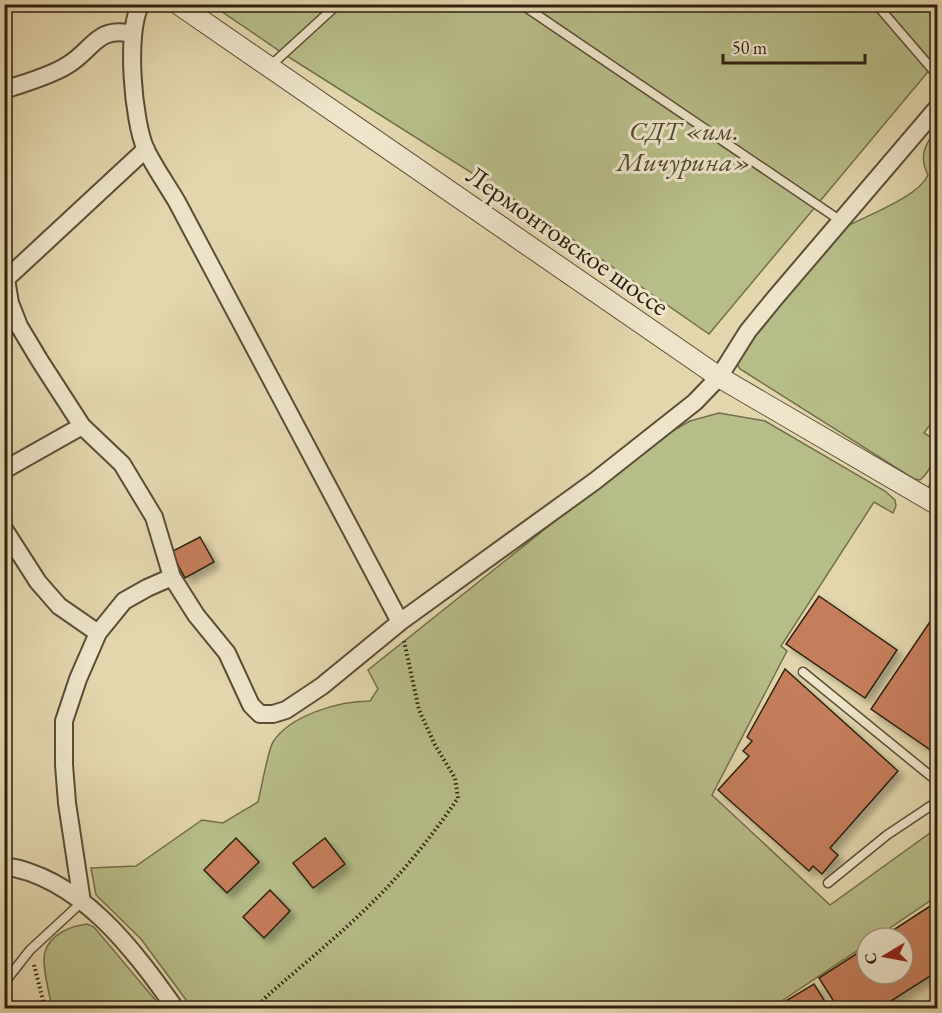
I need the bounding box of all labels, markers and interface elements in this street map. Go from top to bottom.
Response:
scale bar [723,27,866,65]
text: 50 m [732,36,767,59]
park label: СДТ «им. Мичурина» [615,113,751,179]
street label: Лермонтовское шоссе [460,157,676,323]
north arrow [855,926,915,986]
text: С [859,951,882,966]

